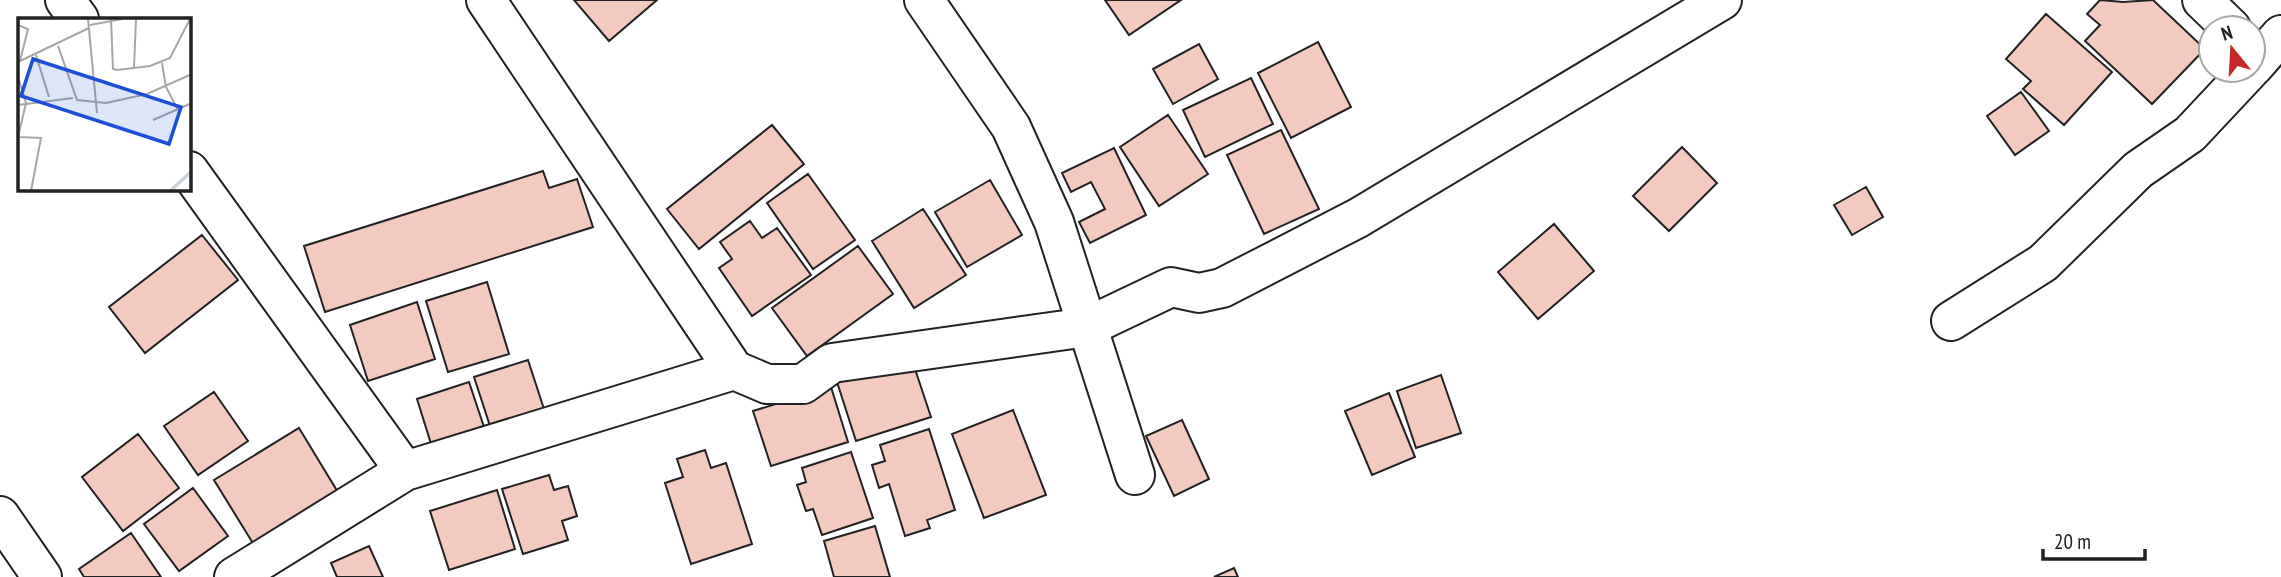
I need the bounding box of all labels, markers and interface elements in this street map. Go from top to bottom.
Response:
north arrow [2197,14,2267,84]
inset map [18,18,191,191]
text: N [2218,20,2235,46]
scale bar [2043,518,2144,562]
text: 20 m [2054,528,2091,555]

